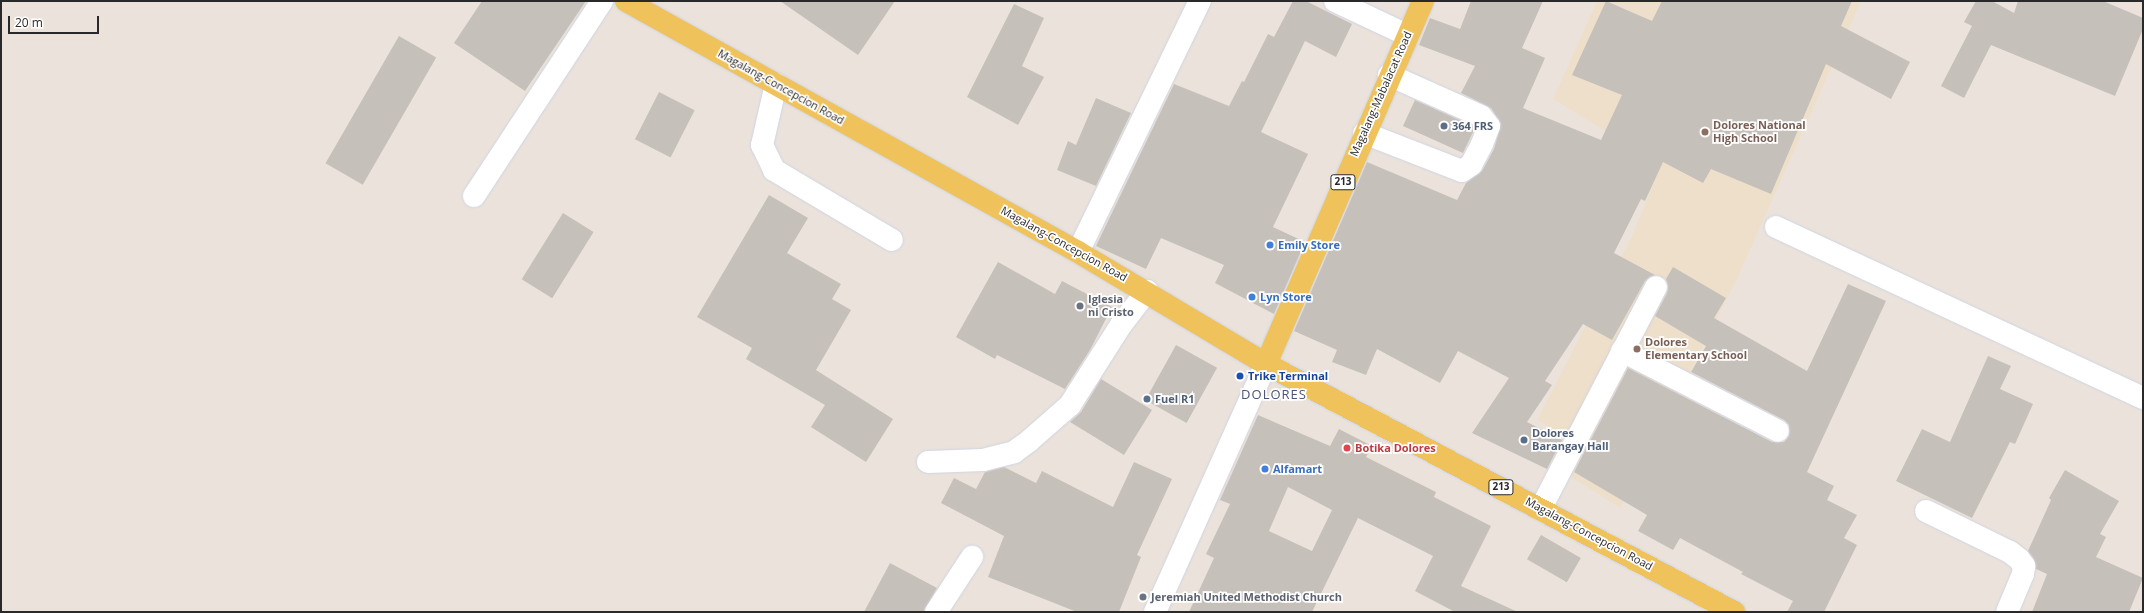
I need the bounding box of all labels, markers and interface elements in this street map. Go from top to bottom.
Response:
scale bar [10,8,101,34]
text: 20 m [15,14,43,31]
street label: Magalang-Mabalacat Road [1347,29,1415,159]
street label: Magalang-Concepcion Road [716,47,846,127]
place label: 364 FRS [1452,119,1493,133]
place label: Dolores National High School [1713,119,1806,145]
marker: 364 FRS [1439,121,1449,131]
marker: Dolores National High School [1700,127,1710,137]
road number: 213 [1330,174,1356,190]
street label: Magalang-Concepcion Road [999,204,1129,284]
place label: Emily Store [1278,238,1340,252]
marker: Emily Store [1265,240,1275,250]
place label: Lyn Store [1260,290,1312,304]
marker: Lyn Store [1247,292,1257,302]
place label: Iglesia ni Cristo [1088,293,1134,319]
marker: Iglesia ni Cristo [1075,301,1085,311]
place label: Dolores Elementary School [1645,336,1747,362]
marker: Dolores Elementary School [1632,344,1642,354]
place label: Trike Terminal [1248,369,1328,383]
marker: Trike Terminal [1235,371,1245,381]
district label: DOLORES [1241,386,1307,402]
place label: Fuel R1 [1155,392,1195,406]
marker: Fuel R1 [1142,394,1152,404]
place label: Dolores Barangay Hall [1532,427,1609,453]
marker: Dolores Barangay Hall [1519,435,1529,445]
place label: Botika Dolores [1355,441,1436,455]
marker: Botika Dolores [1342,443,1352,453]
place label: Alfamart [1273,462,1322,476]
marker: Alfamart [1260,464,1270,474]
road number: 213 [1488,479,1514,495]
street label: Magalang-Concepcion Road [1523,495,1655,573]
place label: Jeremiah United Methodist Church [1151,590,1342,604]
marker: Jeremiah United Methodist Church [1138,592,1148,602]

